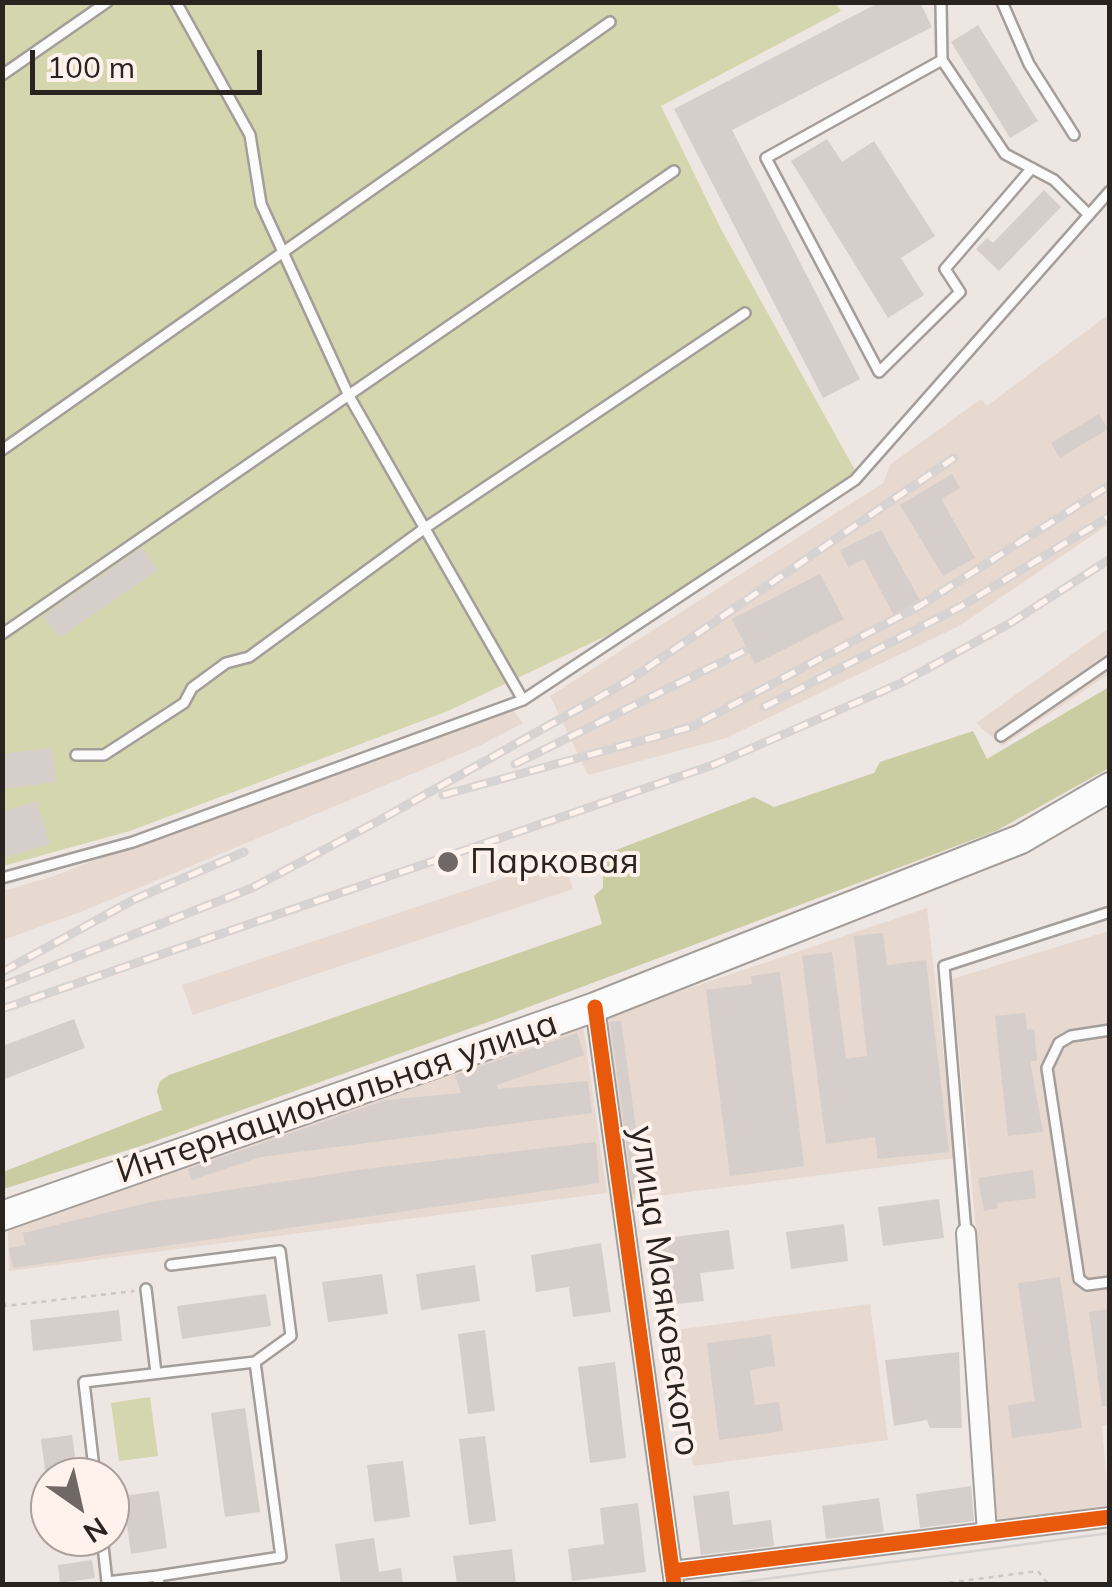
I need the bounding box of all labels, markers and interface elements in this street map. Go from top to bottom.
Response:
scale bar [35,30,268,92]
text: 100 m [47,48,135,86]
place label: Парковая [470,841,639,883]
marker: Парковая [435,849,461,875]
street label: Интернациональная улица [111,1003,563,1193]
street label: улица Маяковского [620,1123,708,1459]
north arrow [30,1457,130,1557]
text: N [77,1510,114,1551]

